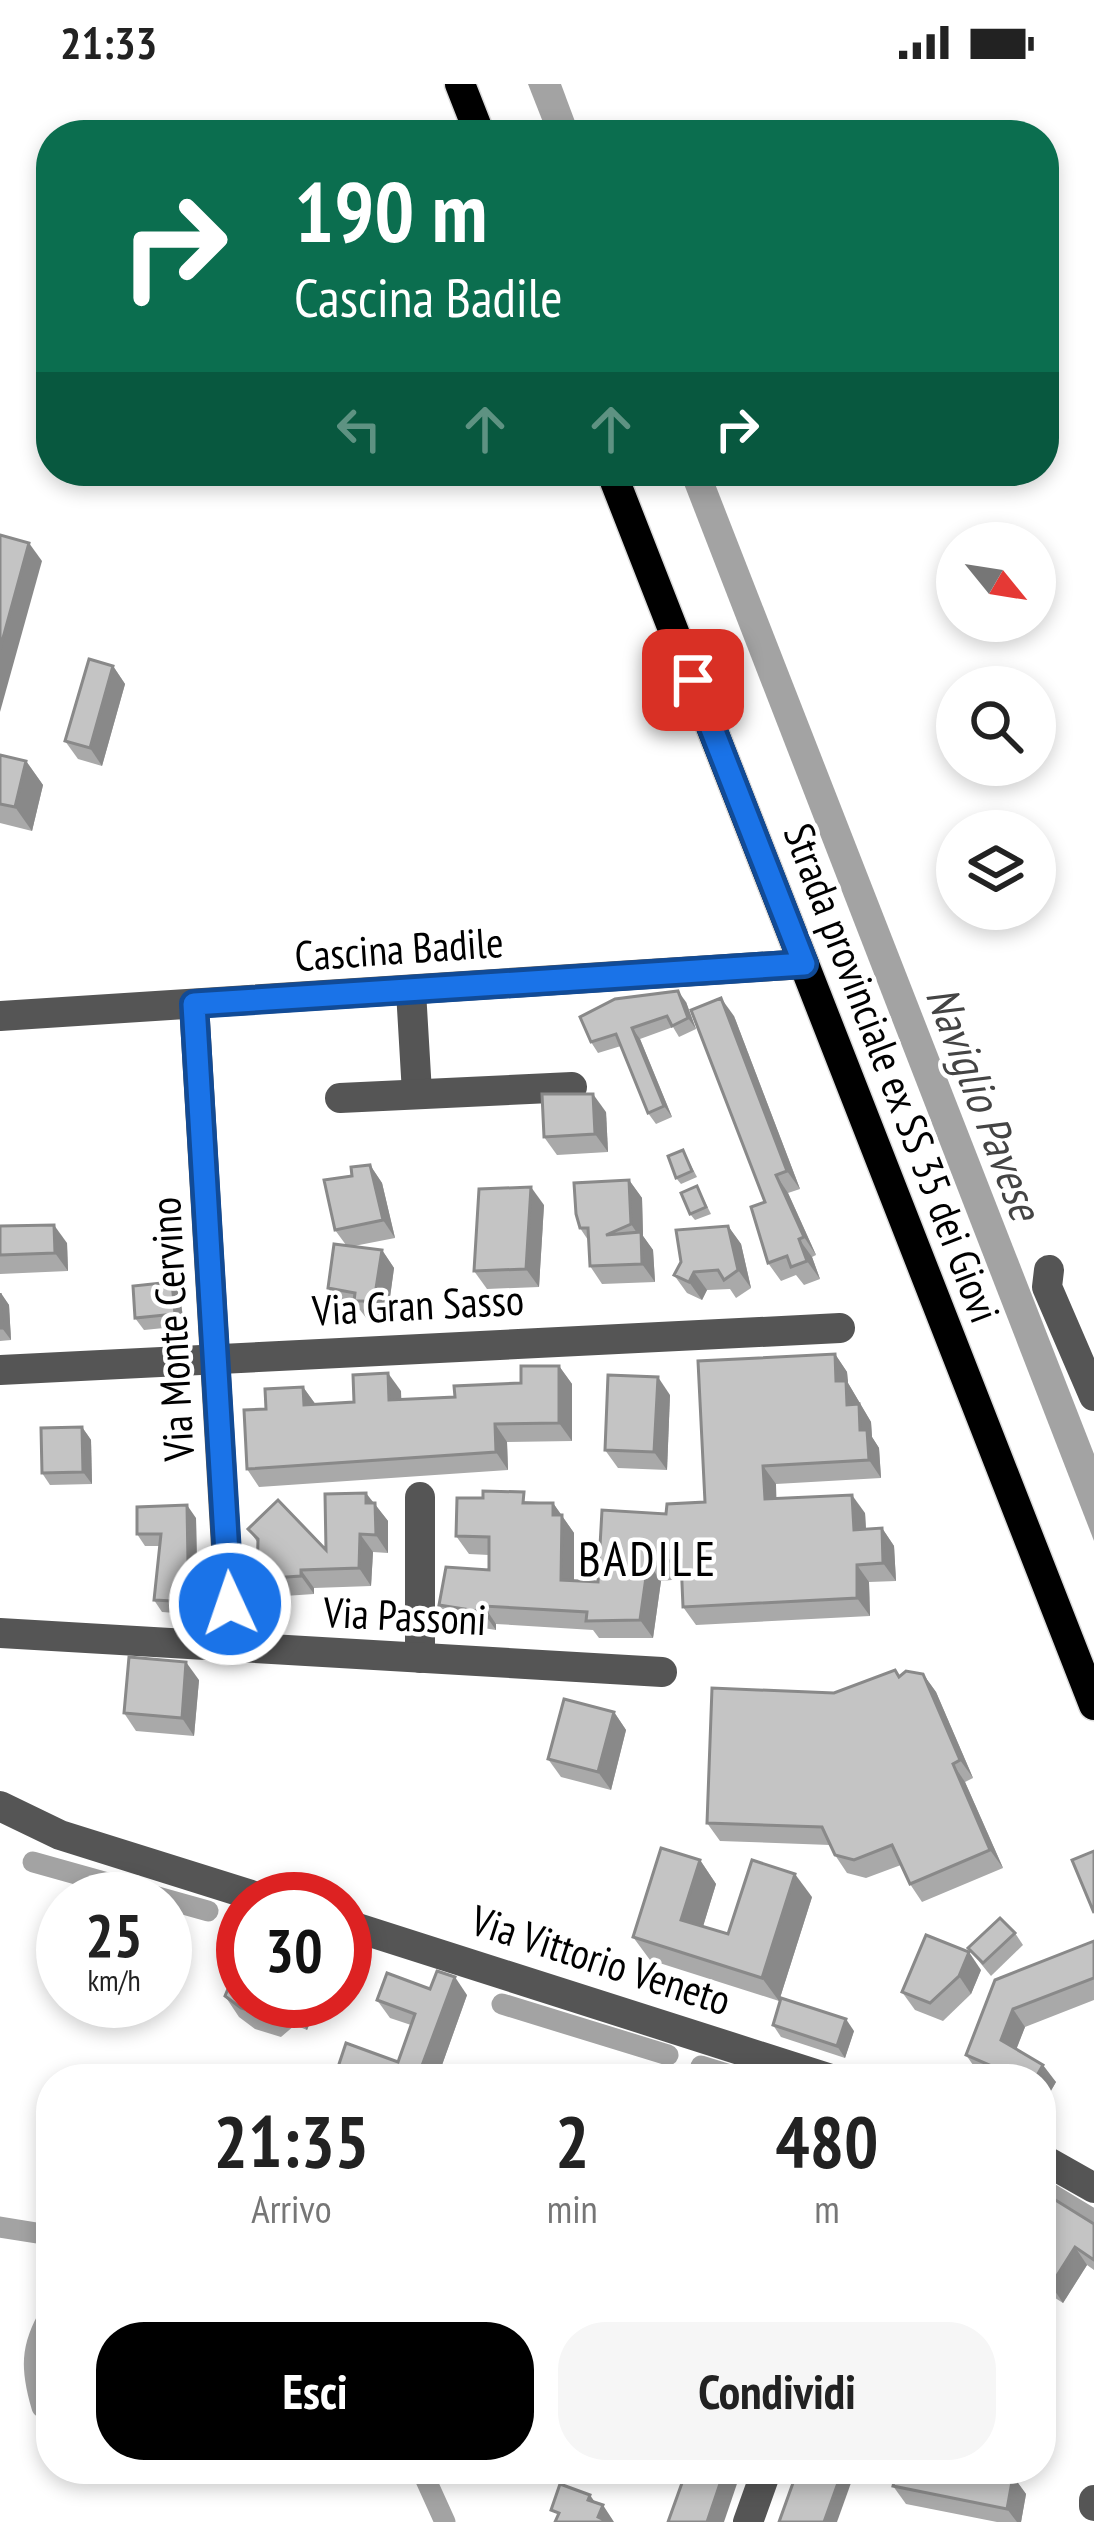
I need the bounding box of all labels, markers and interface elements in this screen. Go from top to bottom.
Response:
text: 21:33 [60,13,157,71]
text: 190 m [294,156,487,265]
icon: right [96,168,252,324]
text: Cascina Badile [294,262,563,332]
icon: left [326,396,392,462]
icon: ahead [452,396,518,462]
icon: ahead [578,396,644,462]
icon: right [704,396,770,462]
north arrow [936,522,1056,642]
map controls [936,522,1056,930]
pin [642,629,744,731]
icon: arrive [660,647,726,713]
button: search [936,666,1056,786]
button: layers [936,810,1056,930]
street label: Strada provinciale ex SS 35 dei Giovi [772,816,1013,1330]
street label: Cascina Badile [293,914,505,983]
water label: Naviglio Pavese [914,978,1057,1230]
street label: Via Monte Cervino [137,1196,206,1463]
street label: Via Gran Sasso [310,1271,525,1338]
district label: BADILE [578,1527,718,1589]
position arrow [167,1541,293,1667]
street label: Via Passoni [321,1584,488,1647]
speed limit sign: 30 [216,1872,372,2028]
street label: Via Vittorio Veneto [464,1891,738,2027]
text: 25 [85,1896,143,1974]
text: km/h [87,1960,141,1999]
text: 21:35 [214,2094,369,2187]
text: 2 [555,2094,589,2187]
text: 480 [775,2094,878,2187]
text: Arrivo [251,2183,332,2234]
text: min [547,2183,598,2234]
text: m [814,2183,840,2234]
button: Esci [96,2322,534,2460]
button: Condividi [558,2322,996,2460]

